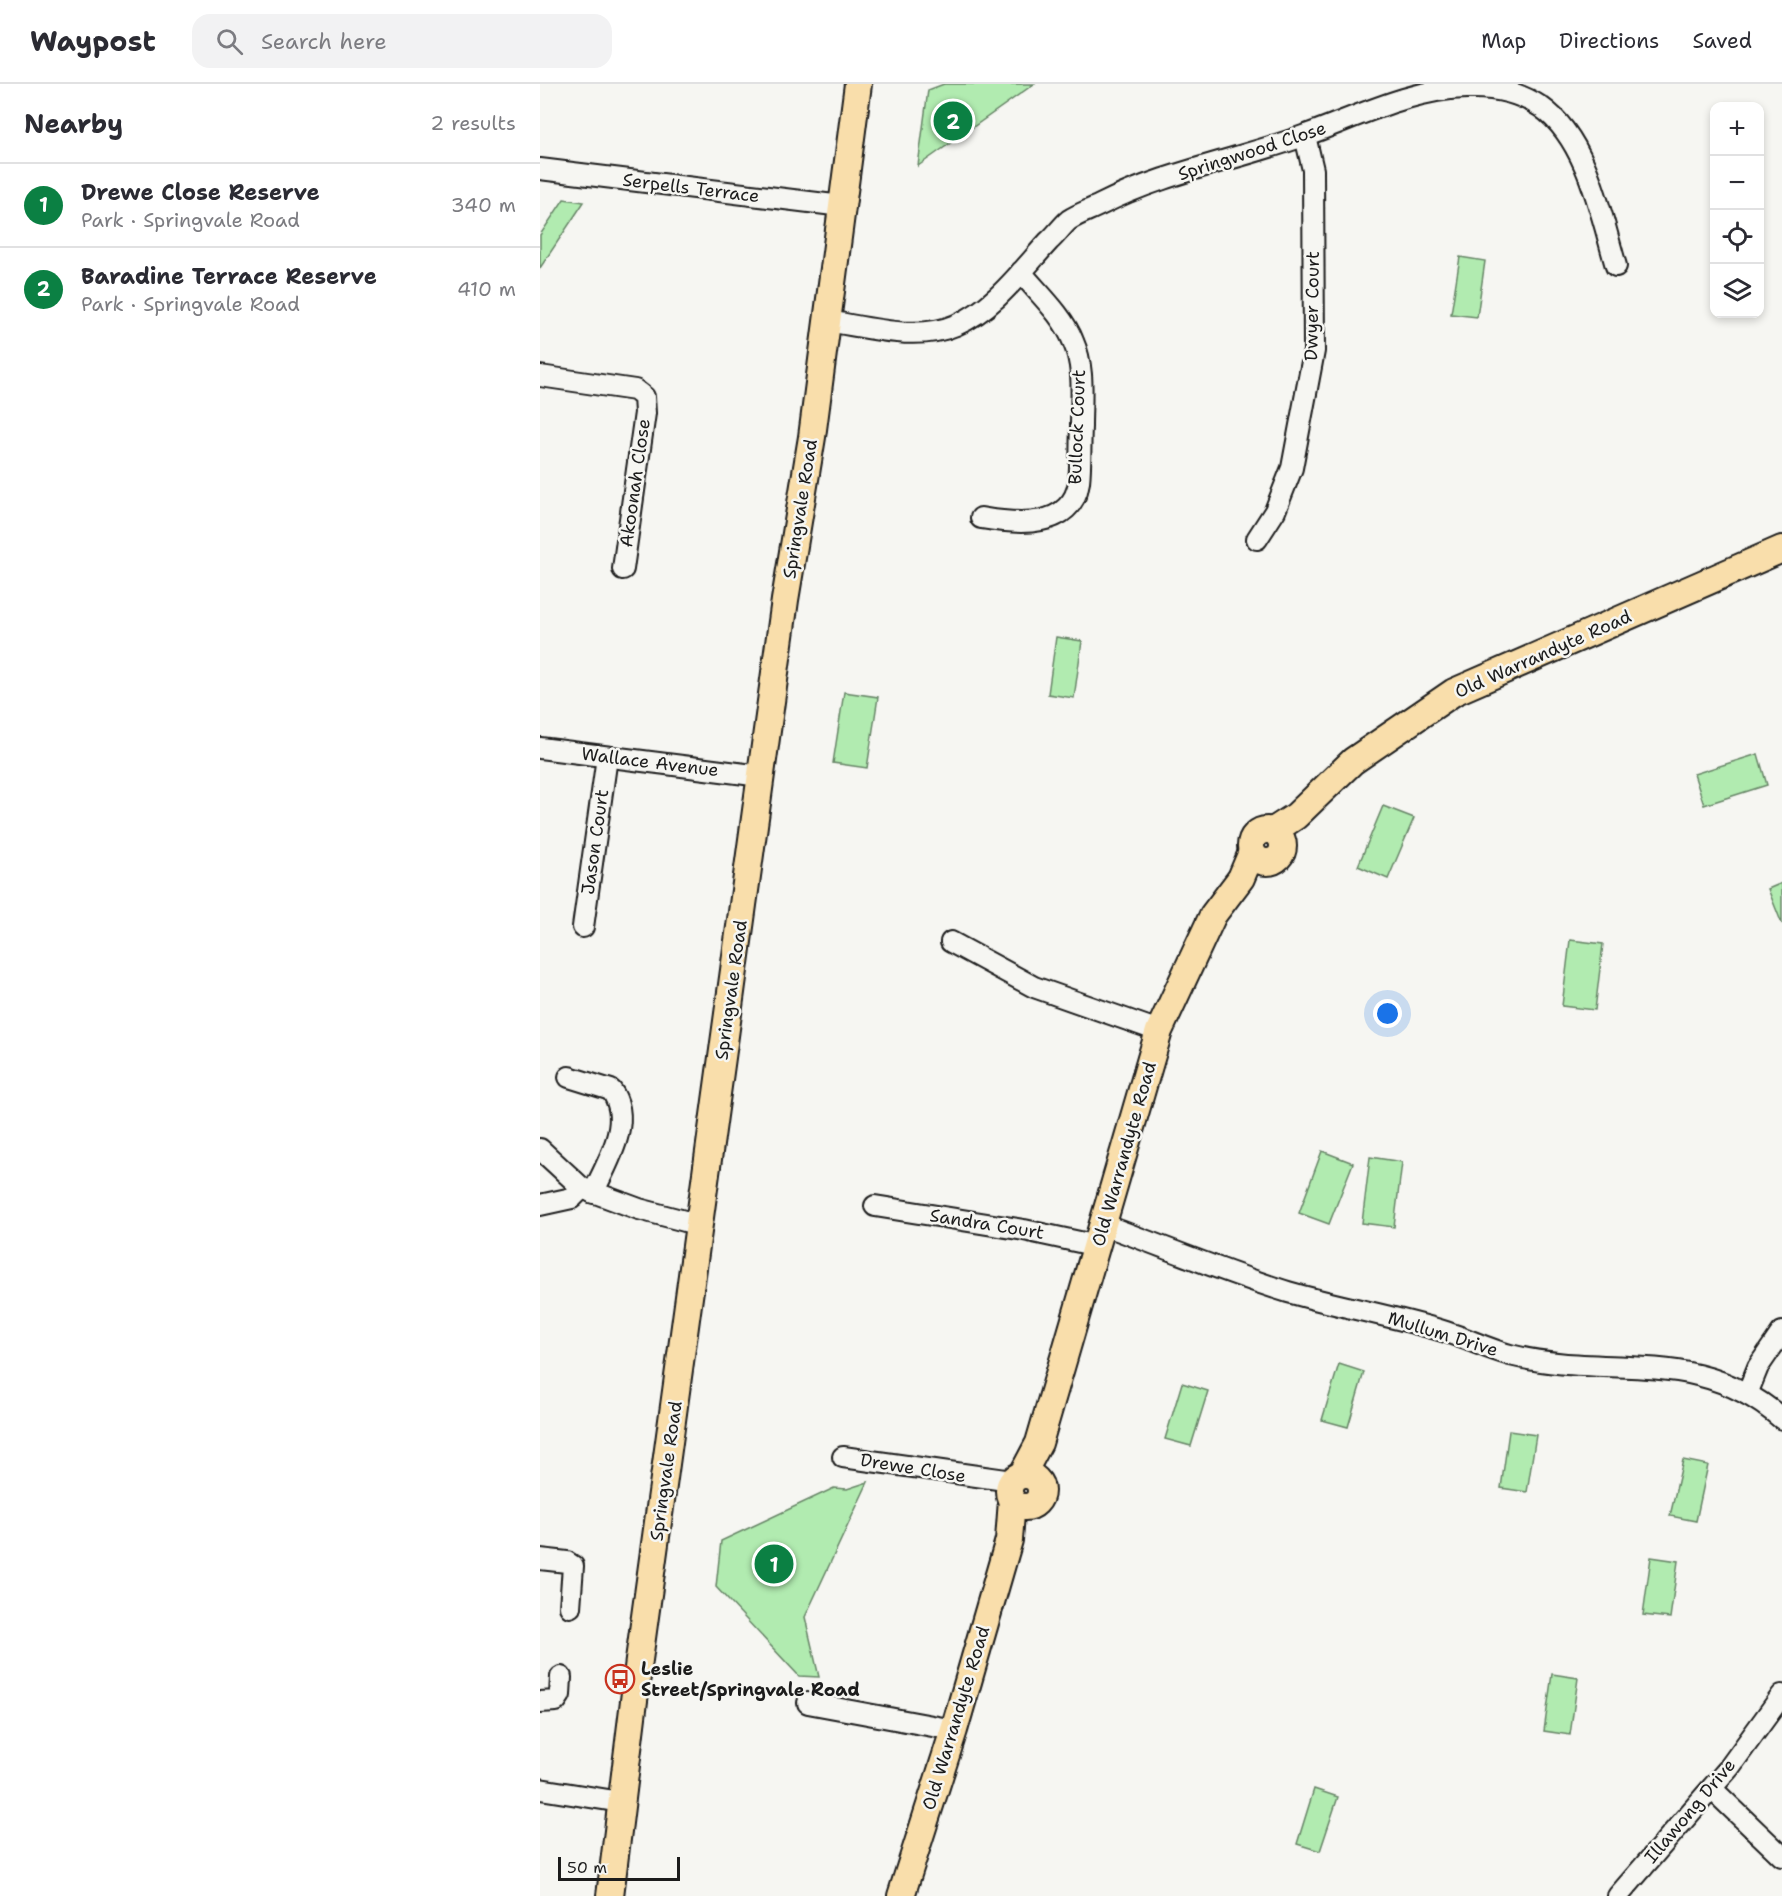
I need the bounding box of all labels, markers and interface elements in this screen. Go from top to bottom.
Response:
search box [192,14,612,68]
text: Waypost [30,22,156,60]
icon: search [213,25,246,58]
text: Search here [261,27,387,56]
text: Map [1481,27,1526,55]
text: Directions [1559,27,1659,55]
text: Saved [1692,27,1752,55]
pin: 2 [934,99,972,144]
map controls [1710,102,1764,318]
button: + [1710,102,1764,156]
text: Nearby [24,106,123,141]
text: 2 results [430,110,516,136]
street label: Springwood Close [1175,116,1329,186]
button: − [1710,156,1764,210]
street label: Serpells Terrace [621,168,761,208]
text: Drewe Close Reserve [81,178,320,207]
text: 1 [39,192,48,218]
text: 340 m [451,192,516,218]
text: Park · Springvale Road [81,207,300,233]
button: locate [1710,210,1764,264]
street label: Dwyer Court [1299,251,1325,361]
text: Baradine Terrace Reserve [81,262,377,291]
button: layers [1710,264,1764,318]
text: 2 [37,276,51,302]
text: 410 m [457,276,516,302]
text: Park · Springvale Road [81,291,300,317]
street label: Bullock Court [1063,369,1091,485]
street label: Akoonah Close [614,417,656,549]
street label: Springvale Road [777,437,823,581]
street label: Old Warrandyte Road [1451,604,1635,704]
street label: Wallace Avenue [580,742,720,782]
street label: Jason Court [576,788,614,896]
street label: Springvale Road [709,918,753,1062]
your location [1373,999,1402,1028]
street label: Old Warrandyte Road [1086,1059,1162,1249]
street label: Sandra Court [928,1203,1046,1245]
street label: Mullum Drive [1385,1306,1501,1362]
street label: Springvale Road [644,1399,688,1543]
street label: Drewe Close [858,1448,968,1488]
pin: 1 [754,1542,794,1586]
street label: Old Warrandyte Road [917,1623,995,1813]
place label: Leslie Street/Springvale Road [641,1657,860,1702]
bus stop icon: Leslie Street/Springvale Road [604,1663,636,1695]
street label: Illawong Drive [1639,1754,1741,1868]
scale bar [558,1854,680,1882]
text: 50 m [567,1857,607,1878]

